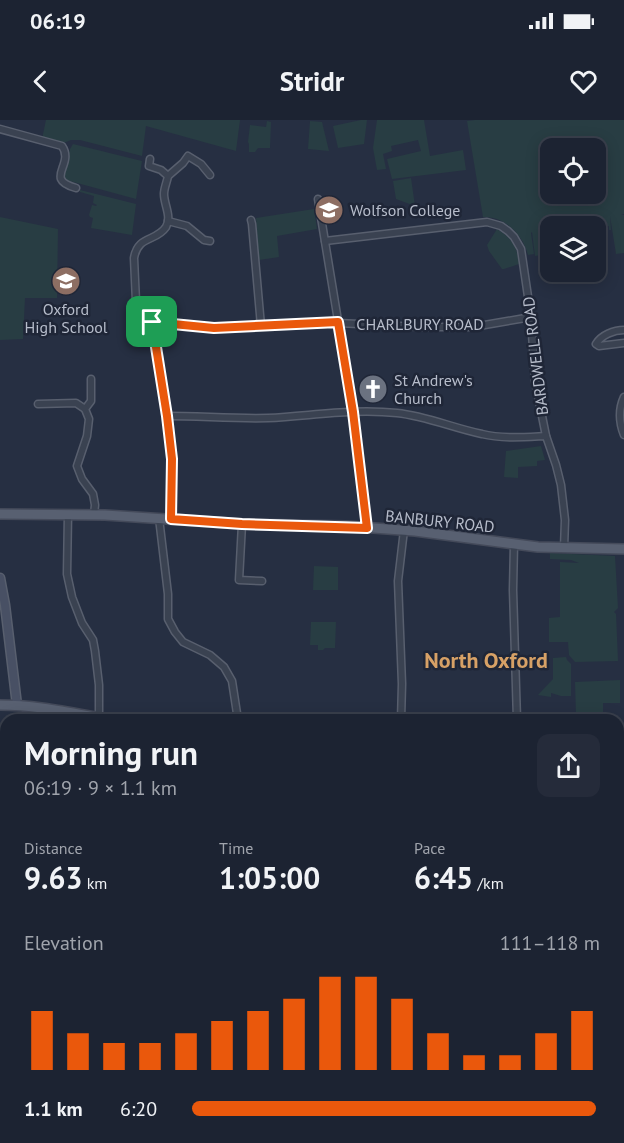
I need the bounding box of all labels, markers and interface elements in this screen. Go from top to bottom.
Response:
text: 06:19 [30,7,86,35]
text: Stridr [280,64,344,98]
icon: back [24,65,57,98]
icon: heart [567,65,600,98]
map controls [540,138,606,282]
button: locate [540,138,606,204]
school or university icon: Wolfson College [313,194,345,226]
place label: Wolfson College [350,200,460,220]
button: layers [540,216,606,282]
school or university icon: Oxford High School [50,265,82,297]
street label: BARDWELL ROAD [518,295,552,417]
pin [126,296,177,347]
place label: Oxford High School [25,299,108,337]
icon: arrive [135,305,168,338]
street label: CHARLBURY ROAD [356,314,484,334]
place label: St Andrew's Church [394,370,473,408]
church icon: St Andrew's Church [357,373,389,405]
street label: BANBURY ROAD [384,505,496,537]
district label: North Oxford [424,646,548,674]
text: Morning run [24,731,198,774]
button: share [537,734,600,797]
text: 06:19 · 9 × 1.1 km [24,775,177,801]
text: Distance [24,838,83,858]
text: Time [219,838,253,858]
text: Pace [414,838,445,858]
text: 9.63 [24,858,82,897]
text: 1:05:00 [219,858,320,897]
text: 6:45 [414,858,473,897]
text: km [82,873,107,893]
text: /km [473,873,504,893]
text: Elevation [24,930,104,956]
text: 111–118 m [500,930,600,956]
text: 1.1 km [24,1096,83,1122]
text: 6:20 [120,1096,157,1122]

